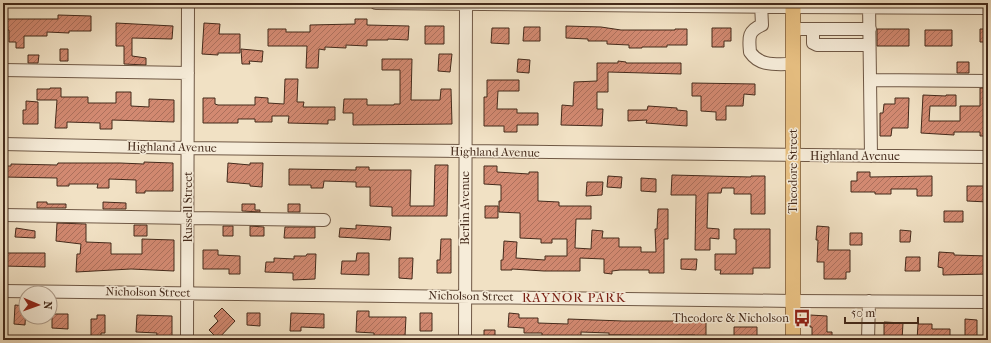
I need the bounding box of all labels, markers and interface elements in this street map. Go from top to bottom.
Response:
street label: Theodore Street [786,128,800,213]
street label: Highland Avenue [127,139,217,155]
street label: Highland Avenue [450,144,540,160]
street label: Highland Avenue [810,149,900,163]
street label: Russell Street [181,171,195,242]
street label: Berlin Avenue [458,171,472,245]
street label: Nicholson Street [105,284,191,300]
north arrow [18,285,58,325]
street label: Nicholson Street [428,288,514,304]
district label: RAYNOR PARK [522,290,626,305]
scale bar [845,299,918,325]
text: N [41,301,54,310]
text: 50 m [851,306,875,320]
bus stop icon: Theodore & Nicholson [792,308,812,328]
place label: Theodore & Nicholson [672,311,789,325]

